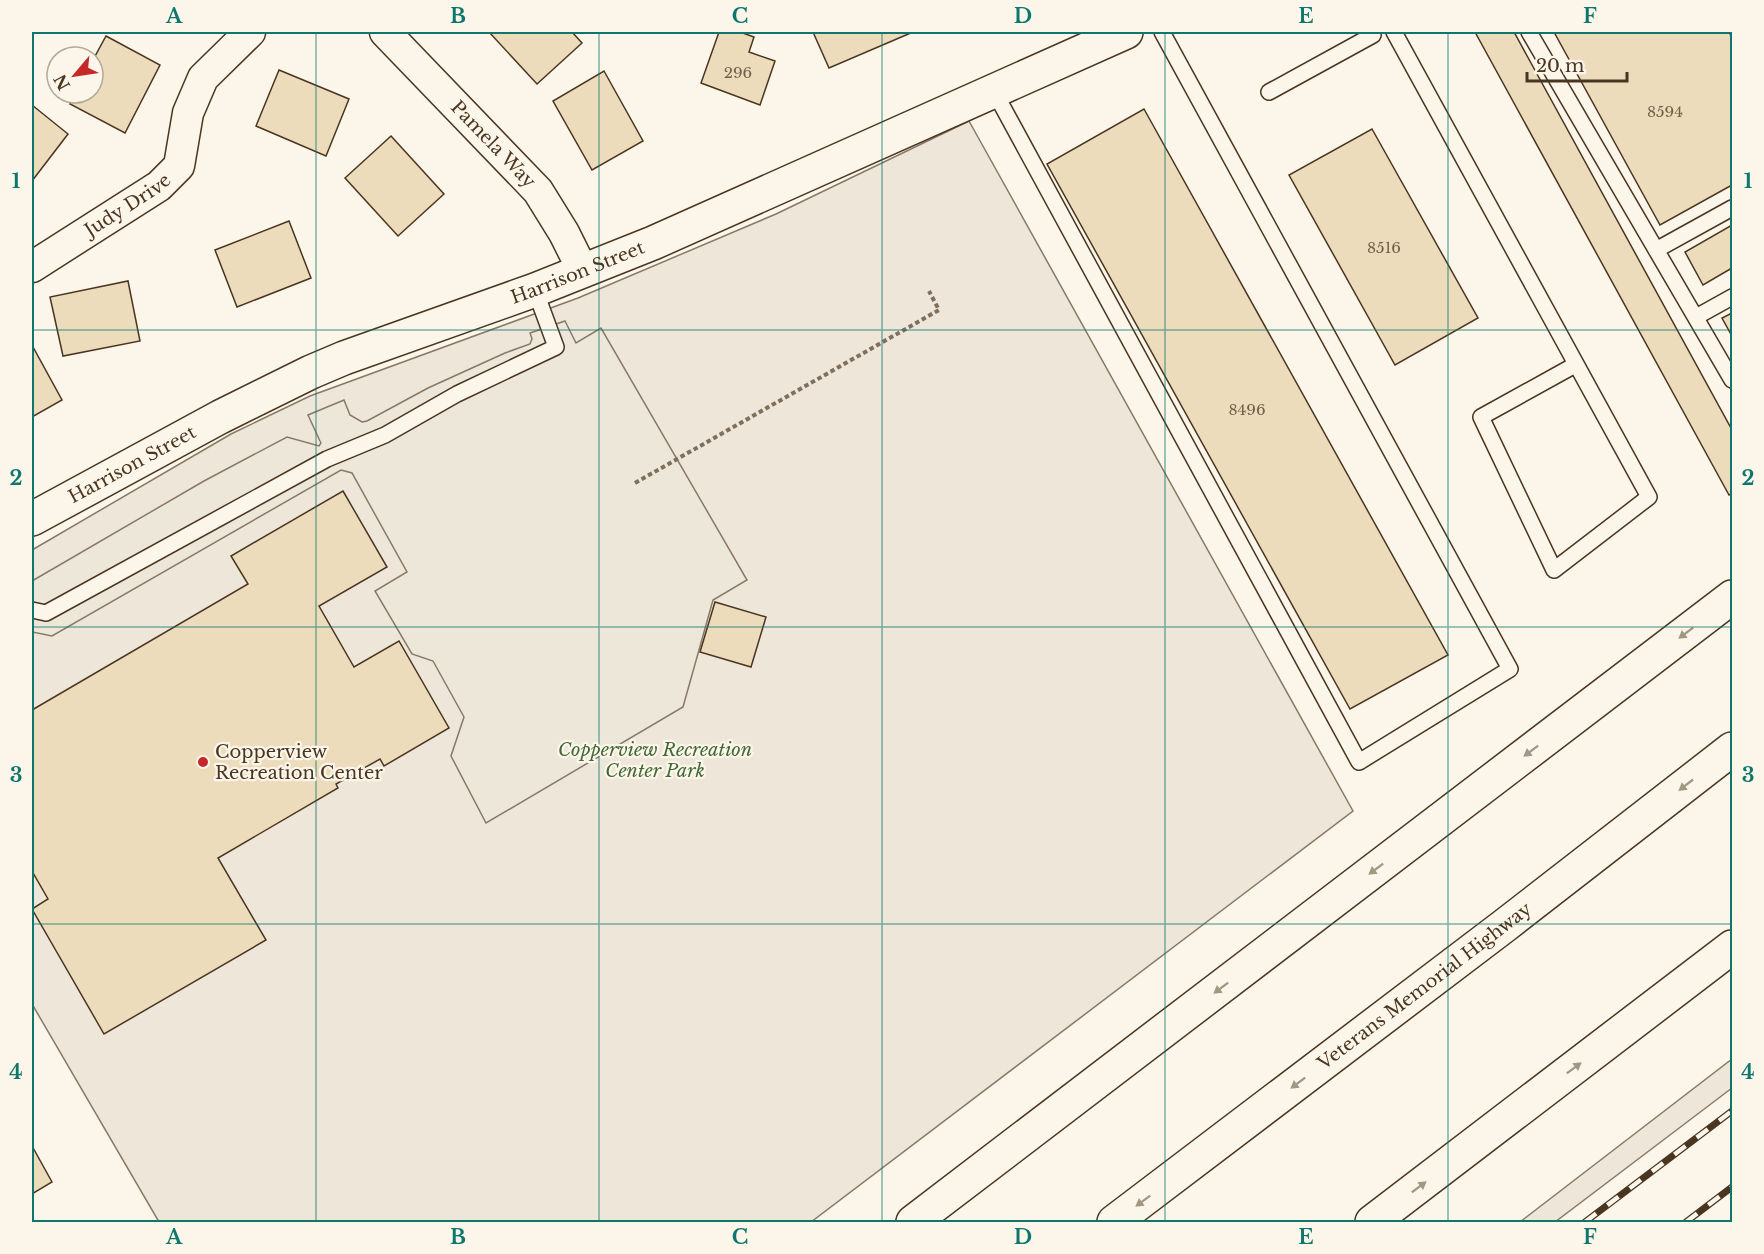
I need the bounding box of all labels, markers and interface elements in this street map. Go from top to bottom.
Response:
text: A [165,4,183,28]
text: B [450,4,466,28]
text: C [732,4,748,28]
text: D [1014,4,1032,28]
text: E [1298,4,1314,28]
text: F [1583,4,1597,28]
north arrow [45,45,105,105]
scale bar [1527,45,1628,83]
text: 20 m [1536,55,1584,77]
house number: 296 [724,63,752,82]
text: N [49,71,74,94]
street label: Pamela Way [446,96,540,193]
house number: 8594 [1647,102,1683,121]
text: 1 [12,169,21,193]
street label: Judy Drive [79,169,176,243]
text: 1 [1744,169,1753,193]
street label: Harrison Street [508,236,648,309]
house number: 8516 [1367,238,1401,257]
house number: 8496 [1228,400,1266,419]
street label: Harrison Street [65,421,200,508]
text: 2 [9,466,23,490]
text: 2 [1741,466,1755,490]
one-way arrow [1678,626,1694,639]
park label: Copperview Recreation Center Park [558,739,752,782]
place label: Copperview Recreation Center [215,741,383,784]
one-way arrow [1523,745,1539,757]
marker: Copperview Recreation Center [196,755,210,769]
text: 3 [10,763,22,787]
text: 3 [1742,763,1754,787]
one-way arrow [1679,779,1694,791]
one-way arrow [1368,863,1384,876]
street label: Veterans Memorial Highway [1313,898,1536,1075]
one-way arrow [1213,981,1228,993]
text: 4 [9,1060,23,1084]
text: 4 [1741,1060,1755,1084]
one-way arrow [1566,1063,1581,1075]
one-way arrow [1291,1076,1306,1088]
one-way arrow [1410,1181,1426,1193]
one-way arrow [1135,1194,1151,1207]
text: A [165,1225,183,1249]
text: B [450,1225,466,1249]
text: C [732,1225,748,1249]
text: D [1014,1225,1032,1249]
text: E [1298,1225,1314,1249]
text: F [1583,1225,1597,1249]

